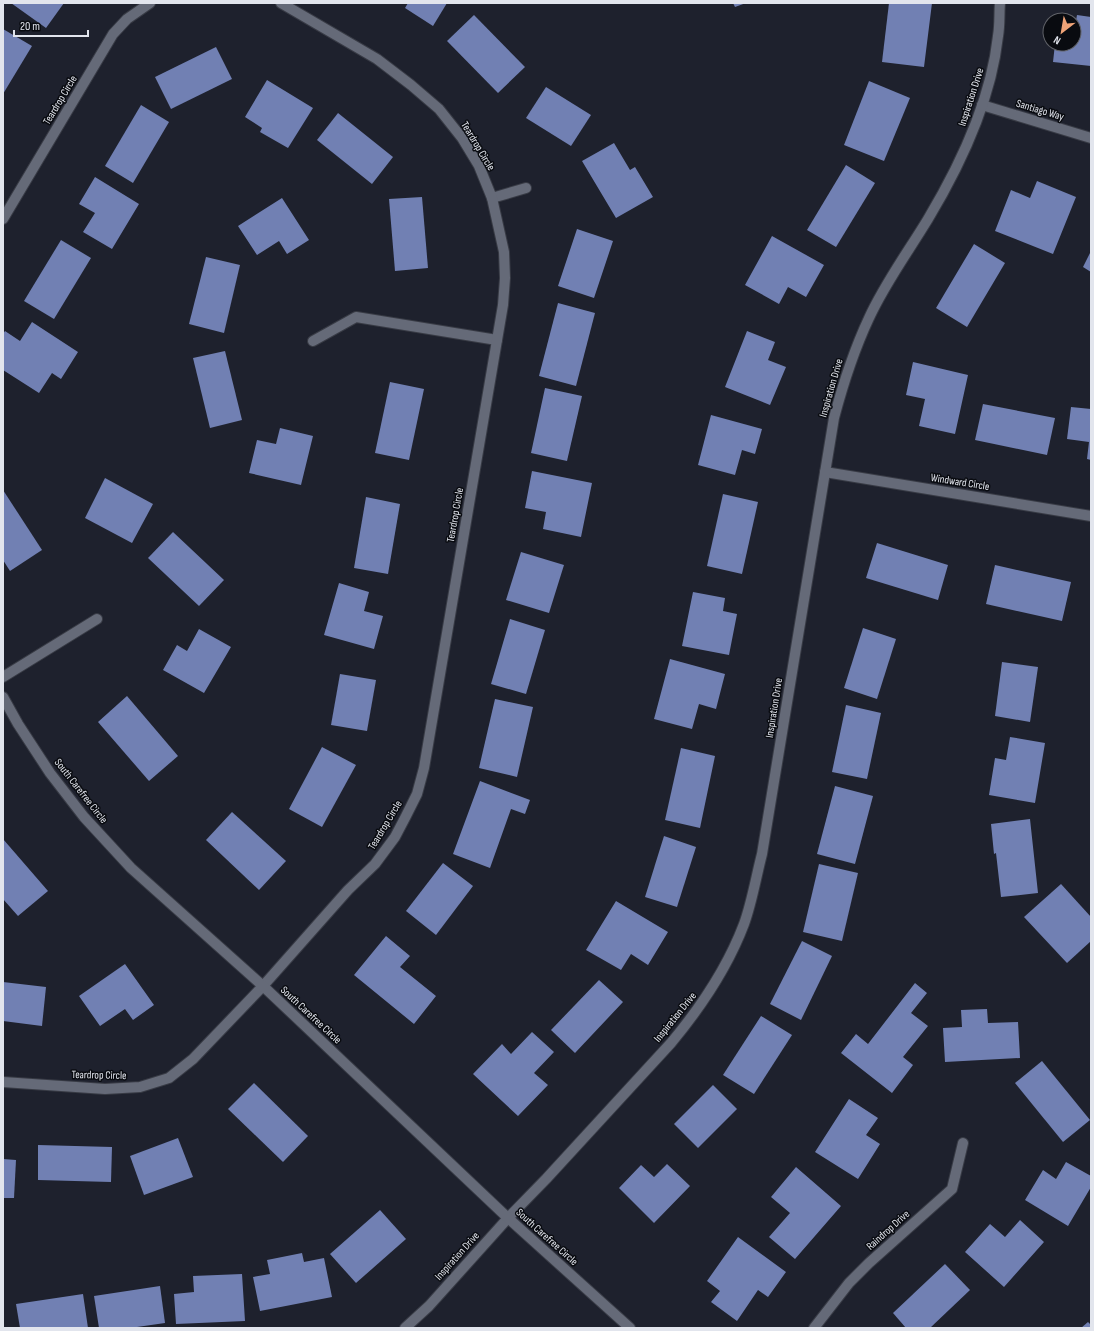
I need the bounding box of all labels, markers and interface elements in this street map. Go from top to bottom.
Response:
scale bar [14,12,88,38]
north arrow [1042,12,1082,52]
text: 20 m [20,19,40,34]
text: N [1051,33,1063,47]
street label: Inspiration Drive [955,66,987,128]
street label: Teardrop Circle [40,73,80,127]
street label: Santiago Way [1015,97,1066,124]
street label: Teardrop Circle [458,119,498,173]
street label: Inspiration Drive [816,357,846,419]
street label: Windward Circle [930,471,990,493]
street label: Teardrop Circle [444,487,466,543]
street label: Inspiration Drive [763,677,785,739]
street label: South Carefree Circle [52,756,110,826]
street label: Teardrop Circle [365,798,405,852]
street label: South Carefree Circle [278,983,344,1047]
street label: Inspiration Drive [651,989,699,1045]
street label: Teardrop Circle [71,1068,127,1082]
street label: South Carefree Circle [513,1206,581,1268]
street label: Raindrop Drive [864,1207,912,1253]
street label: Inspiration Drive [432,1229,482,1283]

